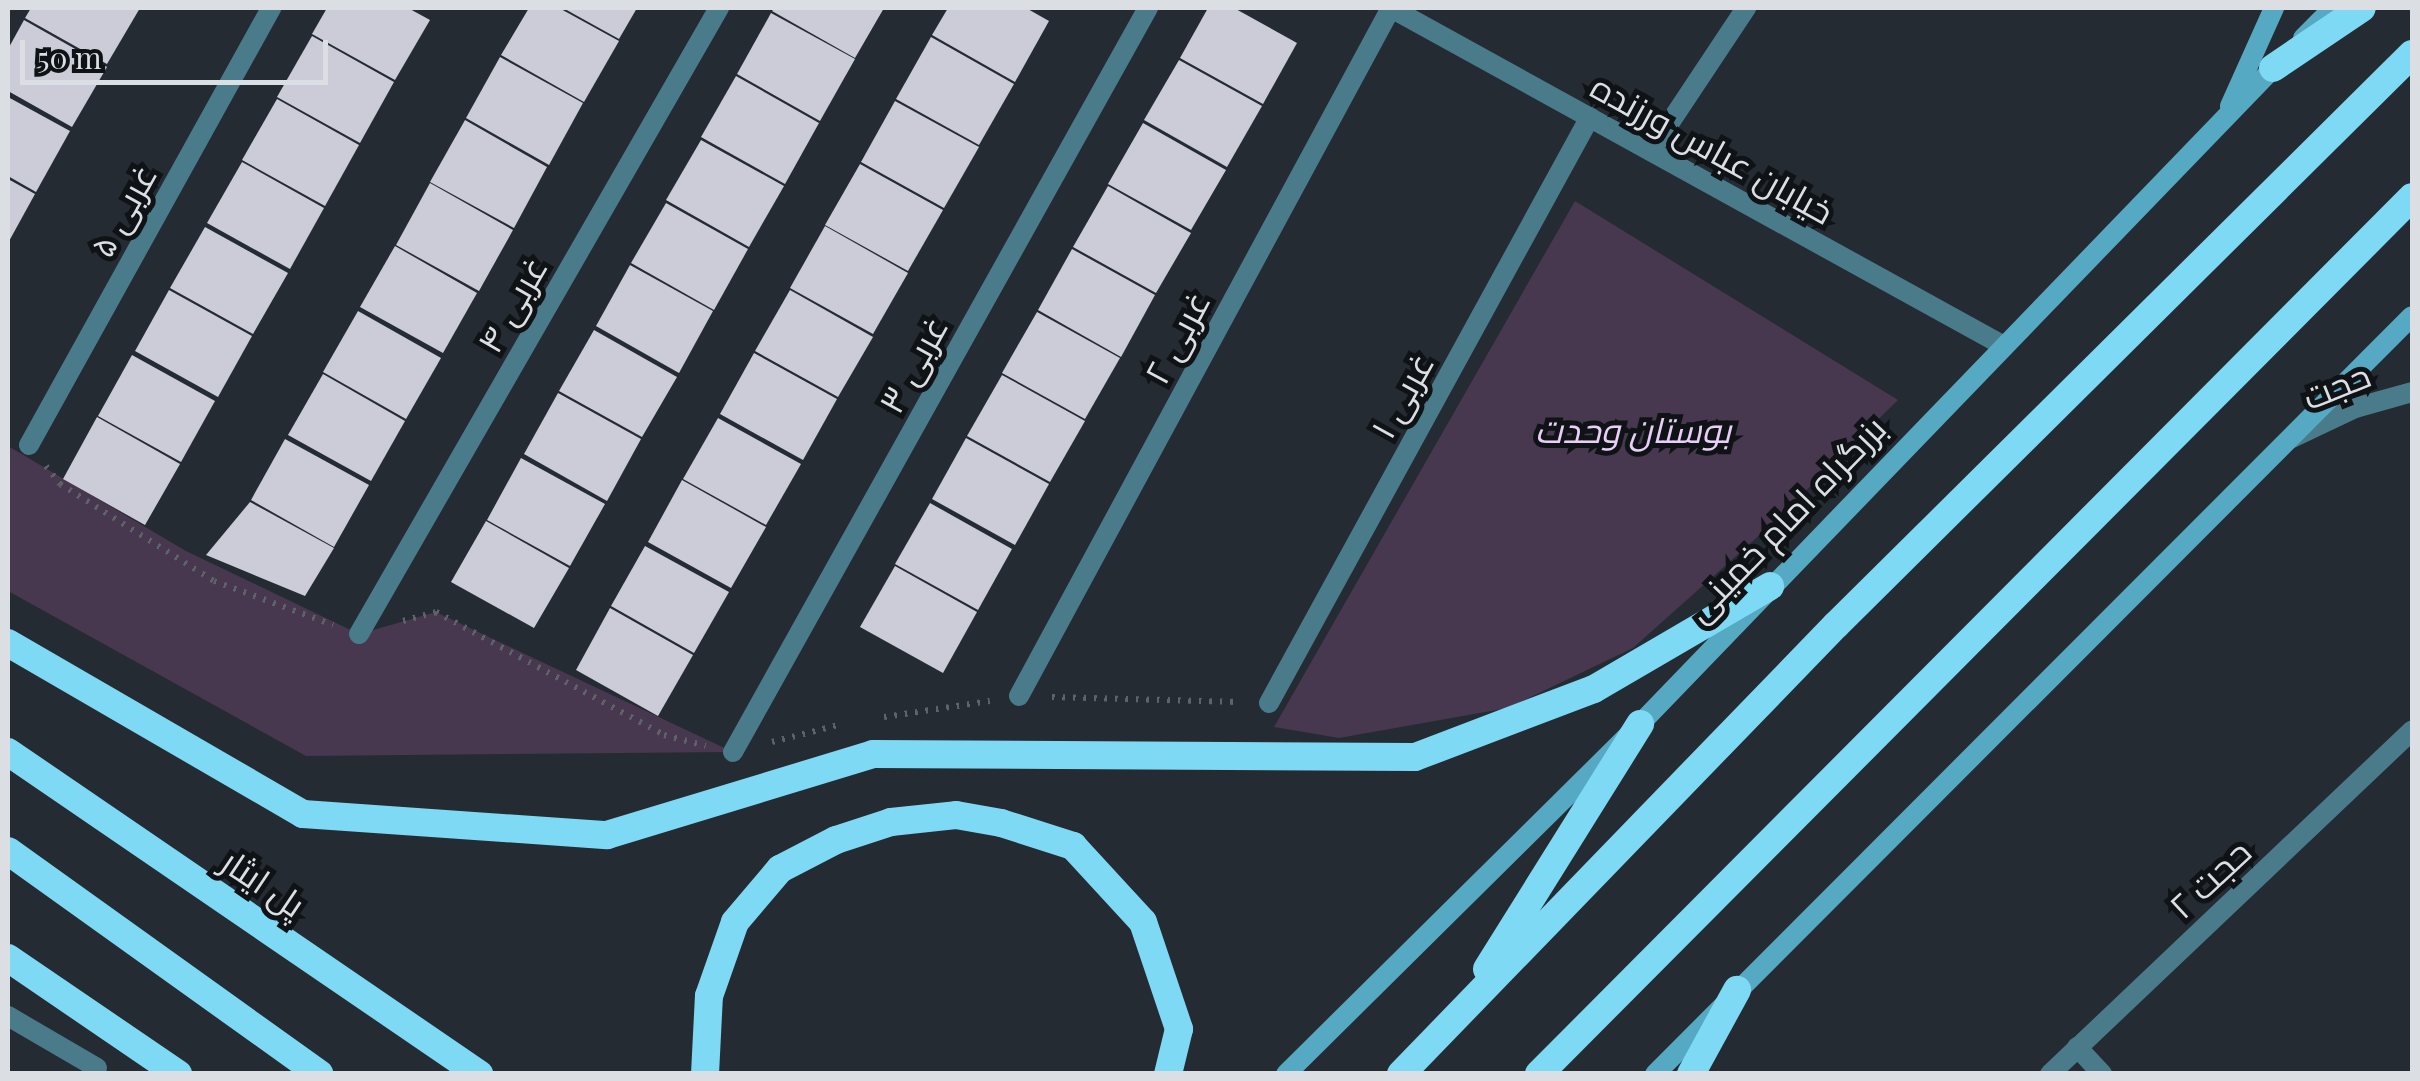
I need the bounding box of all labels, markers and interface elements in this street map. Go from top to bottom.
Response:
scale bar [25,20,332,82]
text: 50 m [37,37,102,77]
street label: خیابان عباس ورزنده [1585,64,1841,232]
street label: غربی ۵ [80,156,164,264]
street label: غربی ۴ [467,249,555,359]
street label: غربی ۲ [1134,284,1218,390]
street label: غربی ۳ [868,308,956,420]
street label: غربی ۱ [1361,345,1441,445]
street label: حجت [2296,353,2376,417]
street label: بزرگراه امام خمینی [1676,407,1894,629]
park label: بوستان وحدت [1535,408,1731,450]
street label: حجت ۲ [2159,830,2259,926]
street label: پل ایثار [214,839,314,925]

